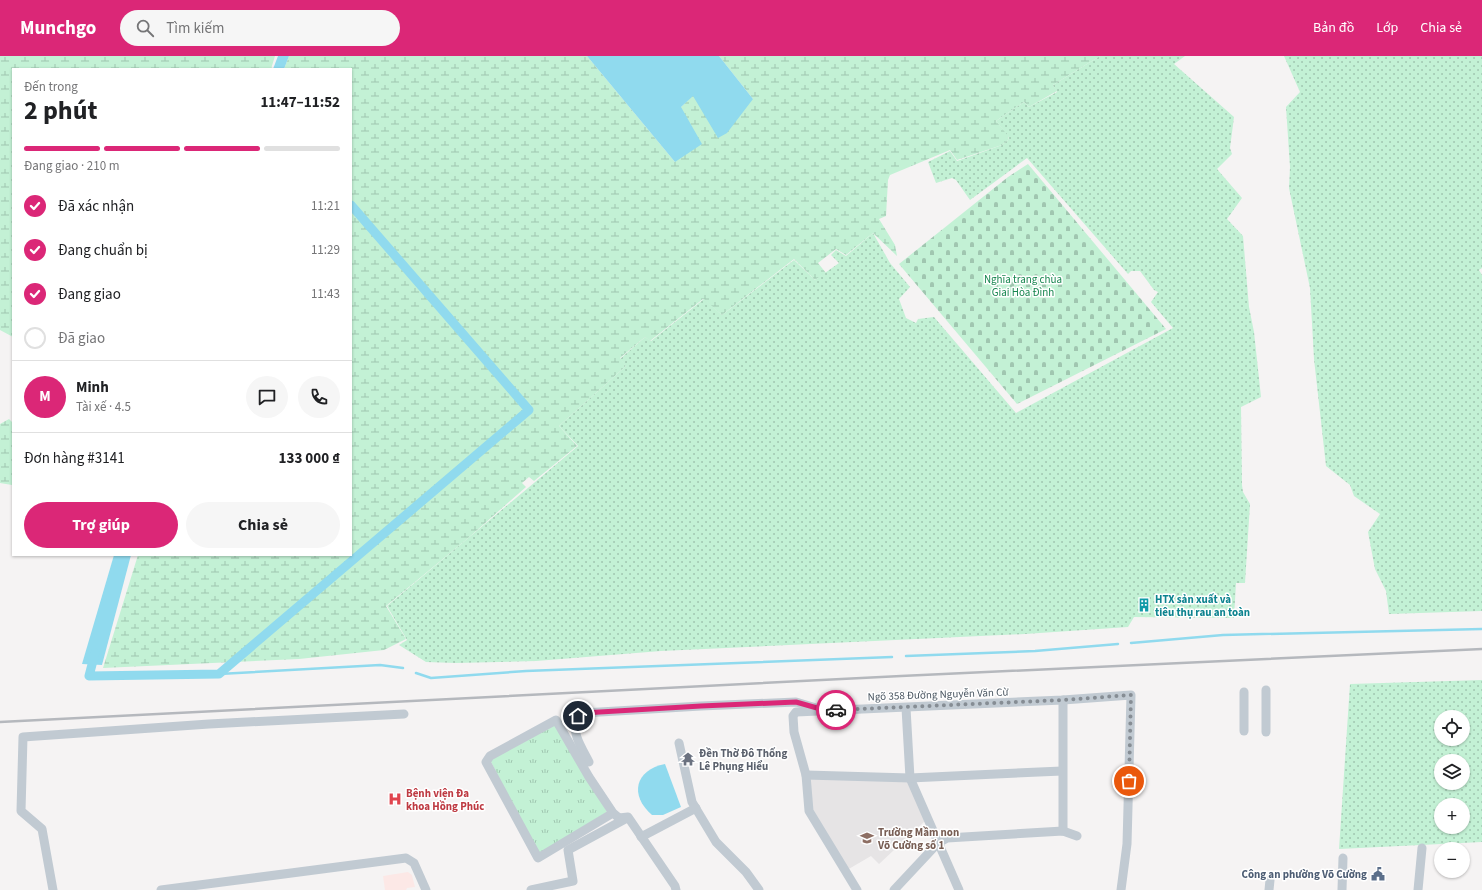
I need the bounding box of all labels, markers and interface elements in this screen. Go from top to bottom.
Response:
search box [120,10,400,46]
text: Munchgo [20,15,96,42]
icon: search [134,17,156,39]
text: Tìm kiếm [166,18,224,39]
text: Bản đồ [1313,18,1354,38]
text: Lớp [1376,18,1398,38]
text: Chia sẻ [1420,18,1462,38]
text: Đến trong [24,78,78,96]
text: 2 phút [24,92,97,129]
text: 11:47–11:52 [260,92,340,113]
text: Đang giao · 210 m [24,157,120,175]
icon: check [24,195,46,217]
text: Đã xác nhận [58,196,134,217]
text: 11:21 [311,197,340,215]
icon: check [24,239,46,261]
text: Đang chuẩn bị [58,240,148,261]
text: 11:29 [311,241,340,259]
park label: Nghĩa trang chùa Giai Hòa Đình [984,272,1062,300]
icon: check [24,283,46,305]
text: Đang giao [58,284,121,305]
text: 11:43 [311,285,340,303]
text: Đã giao [58,328,105,349]
button: chat [246,376,288,418]
button: phone [298,376,340,418]
text: Minh [76,377,109,398]
text: M [39,386,51,407]
text: Tài xế · 4.5 [76,398,131,416]
text: Đơn hàng #3141 [24,448,125,469]
text: 133 000 ₫ [279,448,340,469]
button: Trợ giúp [24,502,178,548]
button: Chia sẻ [186,502,340,548]
place label: HTX sản xuất và tiêu thụ rau an toàn [1155,592,1250,620]
building icon: HTX sản xuất và tiêu thụ rau an toàn [1136,597,1152,613]
street label: Ngõ 358 Đường Nguyễn Văn Cừ [867,685,1010,704]
courier [816,690,856,730]
pin [561,699,595,733]
icon: car [825,699,847,721]
icon: home [567,705,589,727]
map controls [1434,710,1470,878]
button: locate [1434,710,1470,746]
place label: Đền Thờ Đô Thống Lê Phụng Hiểu [699,746,787,774]
temple icon: Đền Thờ Đô Thống Lê Phụng Hiểu [680,751,696,767]
button: layers [1434,754,1470,790]
pin [1112,764,1146,798]
icon: bag [1118,770,1140,792]
place label: Bệnh viện Đa khoa Hồng Phúc [406,786,484,814]
hospital icon: Bệnh viện Đa khoa Hồng Phúc [387,791,403,807]
button: + [1434,798,1470,834]
place label: Trường Mầm non Võ Cường số 1 [877,825,959,853]
school or university icon: Trường Mầm non Võ Cường số 1 [859,830,875,846]
button: − [1434,842,1470,878]
public building icon: Công an phường Võ Cường [1370,866,1386,882]
place label: Công an phường Võ Cường [1242,867,1367,882]

